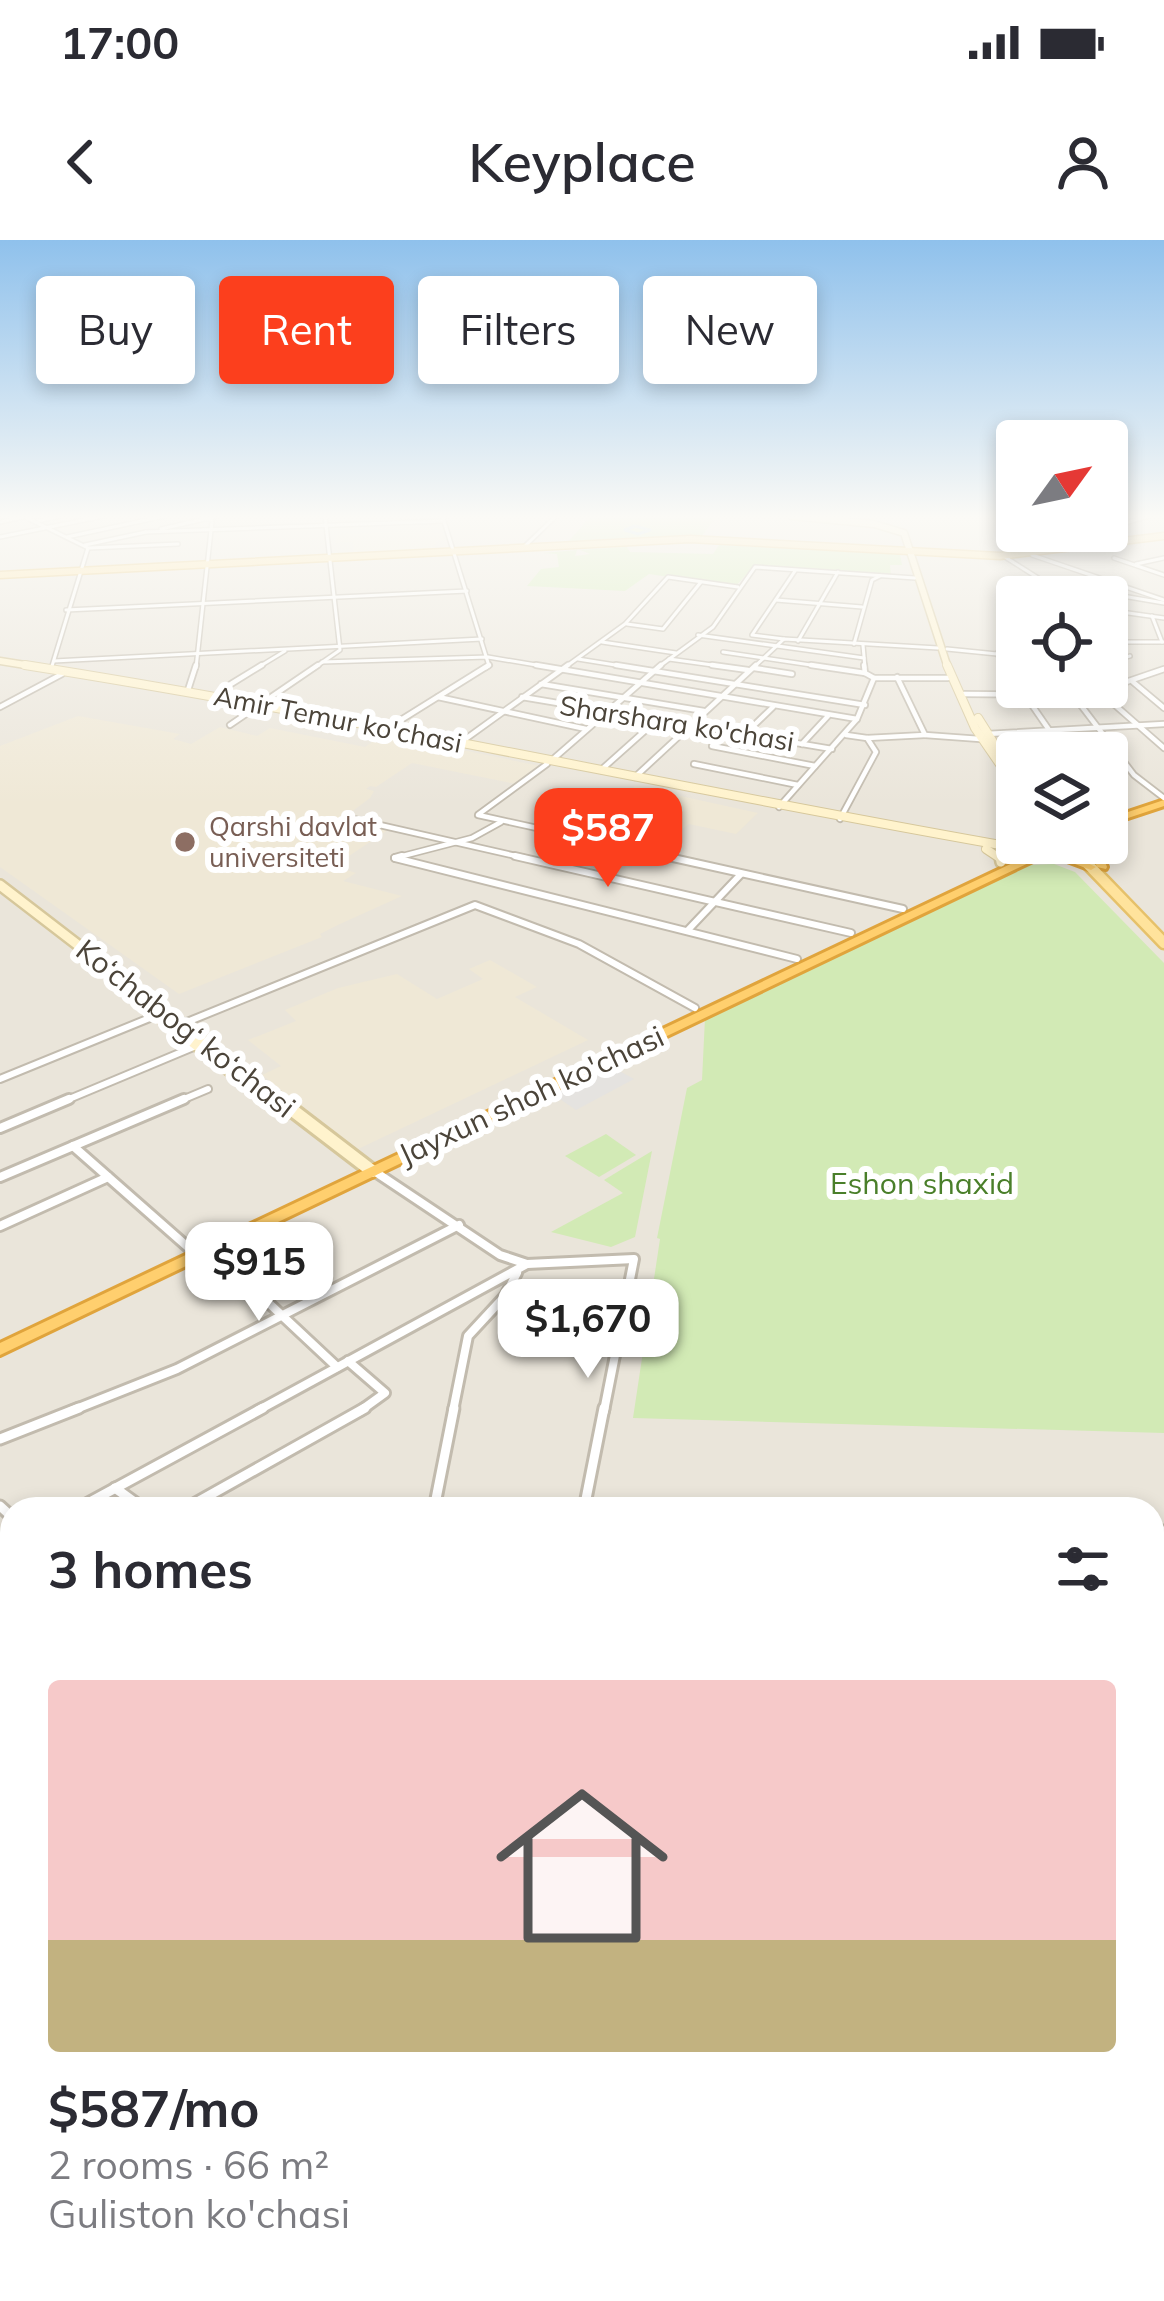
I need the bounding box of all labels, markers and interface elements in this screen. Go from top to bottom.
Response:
text: 17:00 [60,14,179,70]
text: Keyplace [468,128,696,196]
icon: back [48,129,114,195]
icon: person [1050,129,1116,195]
chip: Buy [36,276,195,384]
chip: Rent [219,276,394,384]
chip: Filters [418,276,619,384]
chip: New [643,276,817,384]
north arrow [996,420,1128,552]
map controls [996,420,1128,864]
button: locate [996,576,1128,708]
street label: Amir Temur ko'chasi [211,678,465,760]
street label: Sharshara ko'chasi [557,688,797,758]
button: layers [996,732,1128,864]
pin: $587 [537,788,679,890]
text: $587 [561,802,655,851]
place label: Qarshi davlat universiteti [209,809,377,874]
marker: Qarshi davlat universiteti [172,829,198,855]
street label: Ko‘chabog‘ ko‘chasi [69,931,303,1125]
street label: Jayxun shoh ko'chasi [392,1017,670,1173]
park label: Eshon shaxid [830,1164,1014,1202]
pin: $915 [188,1222,330,1324]
text: $915 [212,1236,306,1285]
pin: $1,670 [490,1279,686,1381]
text: $1,670 [525,1293,651,1342]
icon: filters [1050,1536,1116,1602]
text: 3 homes [48,1537,253,1601]
icon: home [474,1758,690,1974]
text: $587/mo [48,2076,260,2140]
text: 2 rooms · 66 m² [48,2140,329,2189]
text: Guliston ko'chasi [48,2189,350,2238]

